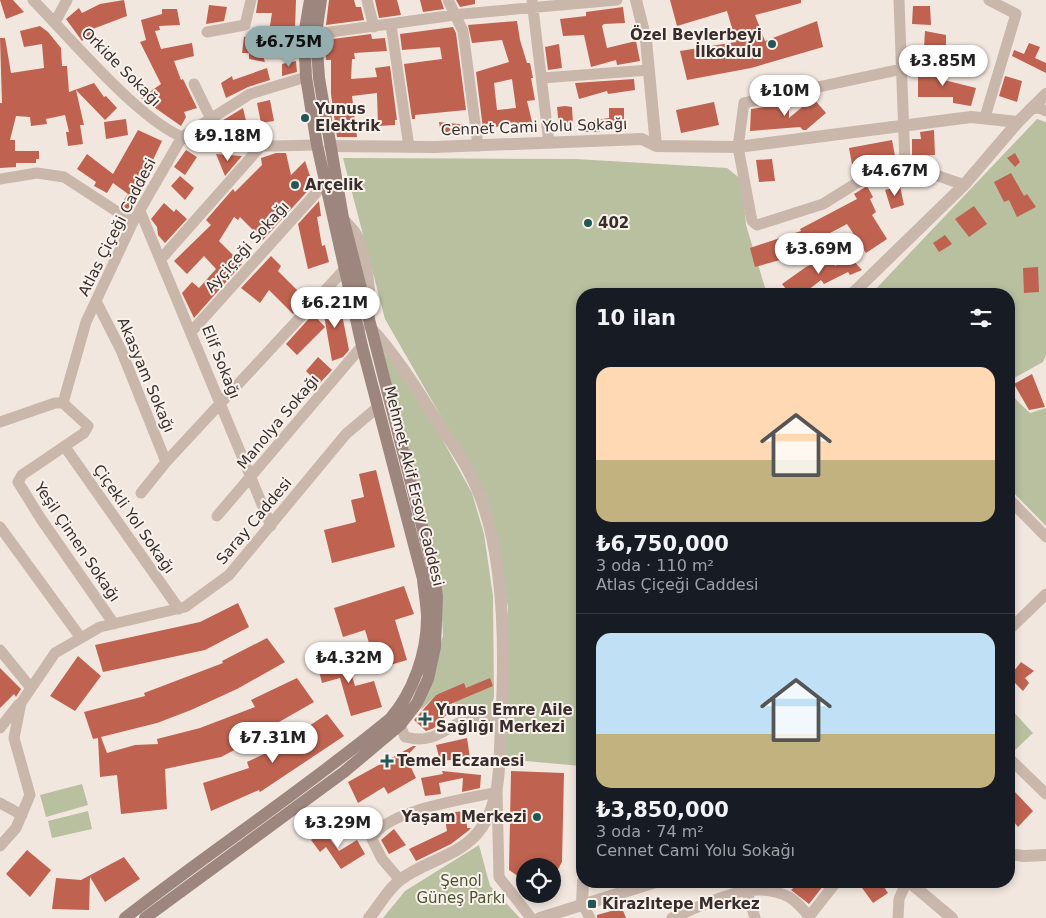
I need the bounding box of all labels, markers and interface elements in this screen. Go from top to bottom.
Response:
street label: Orkide Sokağı [78,24,164,110]
place label: Özel Beylerbeyi İlkokulu [630,25,762,61]
pin: ₺6.75M [248,26,330,68]
text: ₺6.75M [256,32,322,51]
marker: Özel Beylerbeyi İlkokulu [766,38,778,50]
pin: ₺3.85M [902,44,984,87]
text: ₺3.85M [910,51,976,70]
pin: ₺10M [755,74,815,117]
text: ₺10M [760,81,810,100]
place label: Yunus Elektrik [314,100,381,135]
marker: Yunus Elektrik [299,112,311,124]
street label: Cennet Cami Yolu Sokağı [440,115,628,139]
pin: ₺9.18M [187,120,269,162]
text: ₺9.18M [195,126,261,145]
pin: ₺4.67M [854,154,936,197]
street label: Atlas Çiçeği Caddesi [74,155,160,299]
text: ₺4.67M [862,161,928,180]
place label: Arçelik [305,176,364,194]
marker: Arçelik [289,179,301,191]
street label: Ayçiçeği Sokağı [201,198,293,296]
place label: 402 [598,214,629,232]
marker: 402 [582,217,594,229]
pin: ₺3.69M [778,232,860,275]
text: ₺3.69M [786,239,852,258]
pin: ₺6.21M [294,286,376,329]
text: ₺6.21M [302,293,368,312]
icon: filters [967,304,995,332]
text: 10 ilan [596,306,676,330]
street label: Akasyam Sokağı [114,315,178,435]
street label: Elif Sokağı [198,323,244,401]
street label: Manolya Sokağı [233,371,323,473]
street label: Mehmet Akif Ersoy Caddesi [380,384,448,588]
icon: home [751,400,841,490]
street label: Çiçekli Yol Sokağı [90,461,178,577]
street label: Saray Caddesi [213,474,295,568]
street label: Yeşil Çimen Sokağı [30,478,124,605]
text: ₺6,750,000 [596,532,729,556]
text: 3 oda · 110 m² [596,556,714,575]
text: Atlas Çiçeği Caddesi [596,575,758,594]
pin: ₺4.32M [308,642,390,684]
text: ₺4.32M [316,648,382,667]
icon: home [751,665,841,755]
place label: Yunus Emre Aile Sağlığı Merkezi [435,701,573,736]
marker: Yunus Emre Aile Sağlığı Merkezi [418,712,432,726]
pin: ₺7.31M [232,722,314,764]
text: ₺7.31M [240,728,306,747]
place label: Temel Eczanesi [397,752,525,770]
marker: Temel Eczanesi [381,755,393,767]
text: ₺3,850,000 [596,798,729,822]
pin: ₺3.29M [297,806,379,849]
place label: Yaşam Merkezi [400,808,527,826]
marker: Yaşam Merkezi [531,811,543,823]
text: ₺3.29M [305,813,371,832]
text: 3 oda · 74 m² [596,822,704,841]
text: Cennet Cami Yolu Sokağı [596,841,795,860]
map controls [516,858,561,903]
button: locate [516,858,561,903]
park label: Şenol Güneş Parkı [416,872,506,907]
place label: Kirazlıtepe Merkez [602,895,760,913]
marker: Kirazlıtepe Merkez [586,898,598,910]

